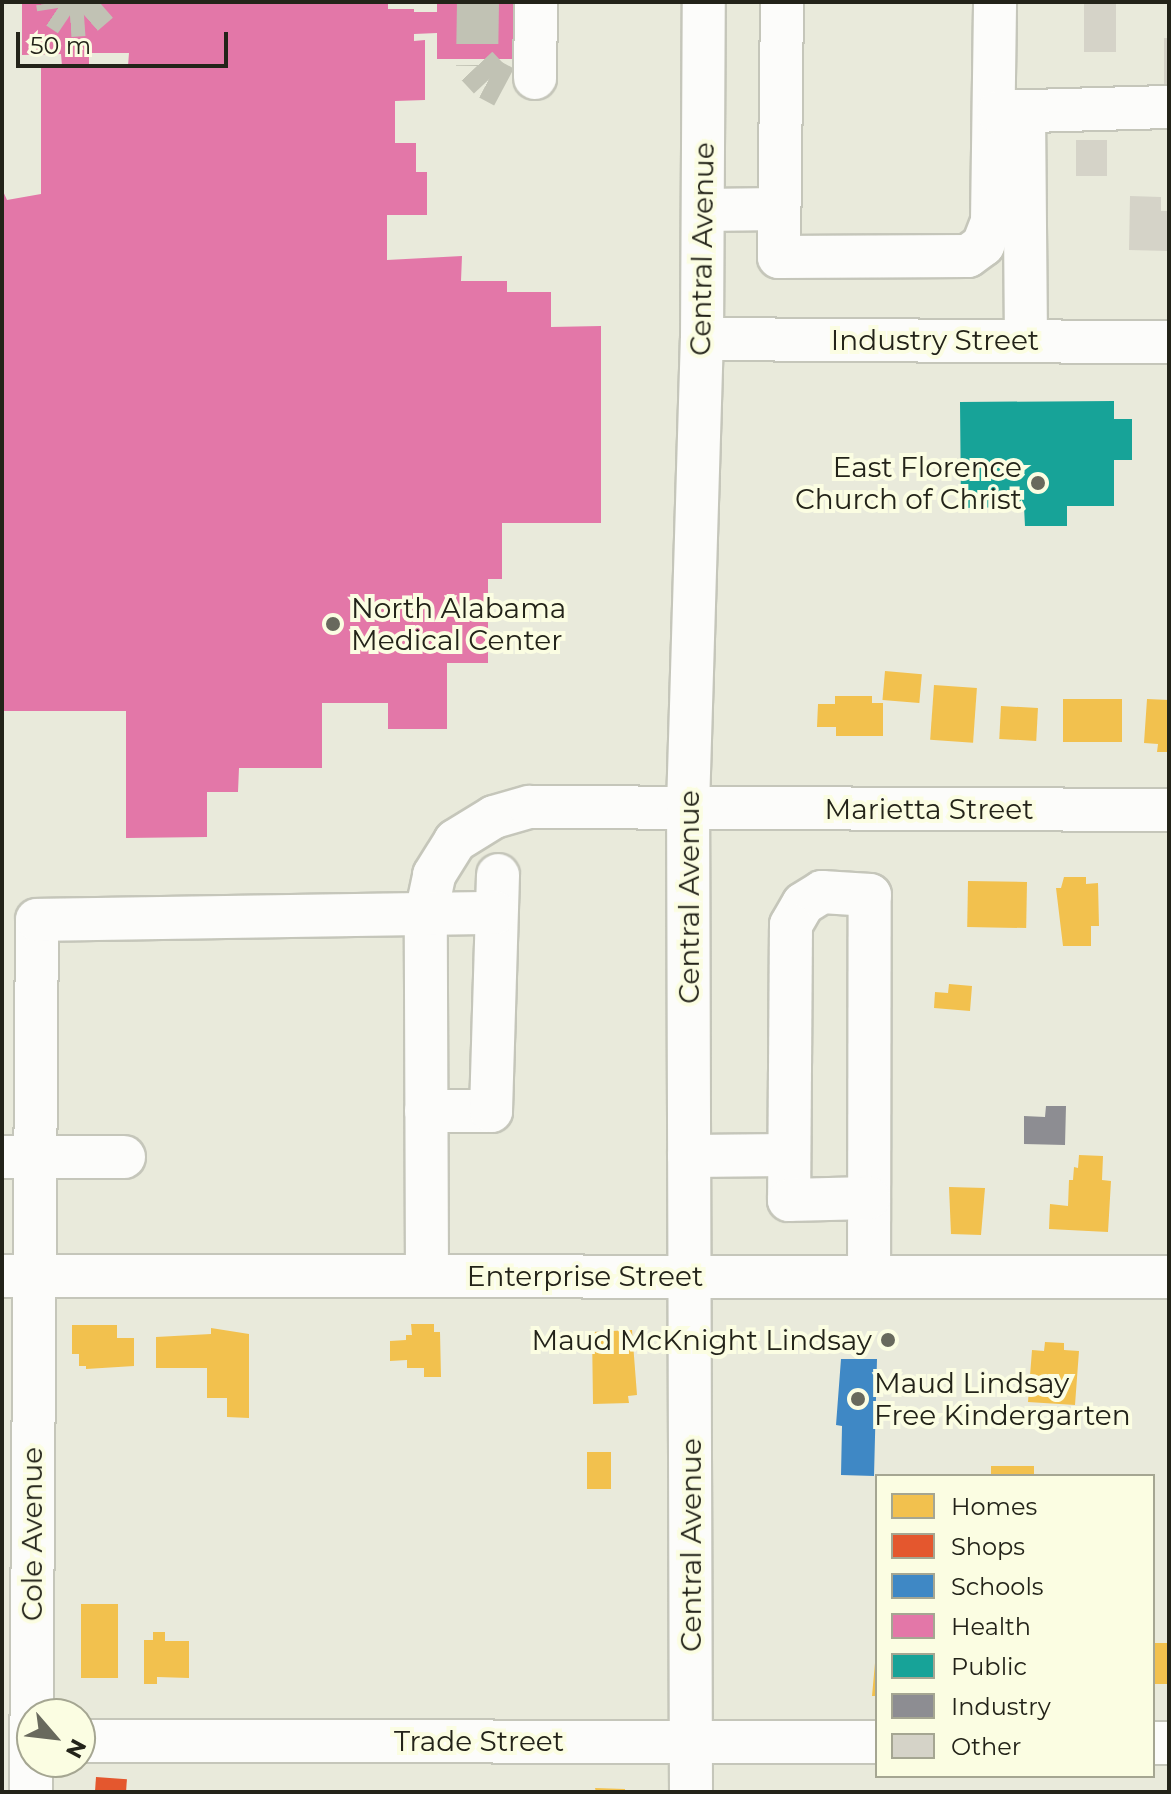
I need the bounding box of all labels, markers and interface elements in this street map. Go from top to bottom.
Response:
scale bar [20,16,232,66]
text: 50 m [30,31,91,60]
street label: Central Avenue [683,142,721,356]
street label: Industry Street [831,323,1039,357]
place label: East Florence Church of Christ [795,450,1022,516]
marker: East Florence Church of Christ [1029,474,1047,492]
place label: North Alabama Medical Center [351,591,566,657]
marker: North Alabama Medical Center [322,613,344,635]
street label: Central Avenue [672,790,706,1004]
street label: Marietta Street [824,792,1034,826]
street label: Enterprise Street [467,1259,703,1293]
place label: Maud McKnight Lindsay [531,1323,872,1357]
marker: Maud McKnight Lindsay [879,1331,897,1349]
place label: Maud Lindsay Free Kindergarten [874,1366,1131,1432]
marker: Maud Lindsay Free Kindergarten [849,1390,867,1408]
street label: Central Avenue [674,1438,708,1652]
street label: Cole Avenue [15,1447,49,1621]
legend [875,1474,1155,1778]
text: Homes [951,1492,1037,1521]
text: Shops [951,1532,1025,1561]
text: Schools [951,1572,1044,1601]
text: Health [951,1612,1031,1641]
text: Public [951,1652,1027,1681]
text: Industry [951,1692,1051,1721]
north arrow [16,1698,96,1778]
street label: Trade Street [394,1724,564,1758]
text: Other [951,1732,1021,1761]
text: N [60,1734,92,1763]

